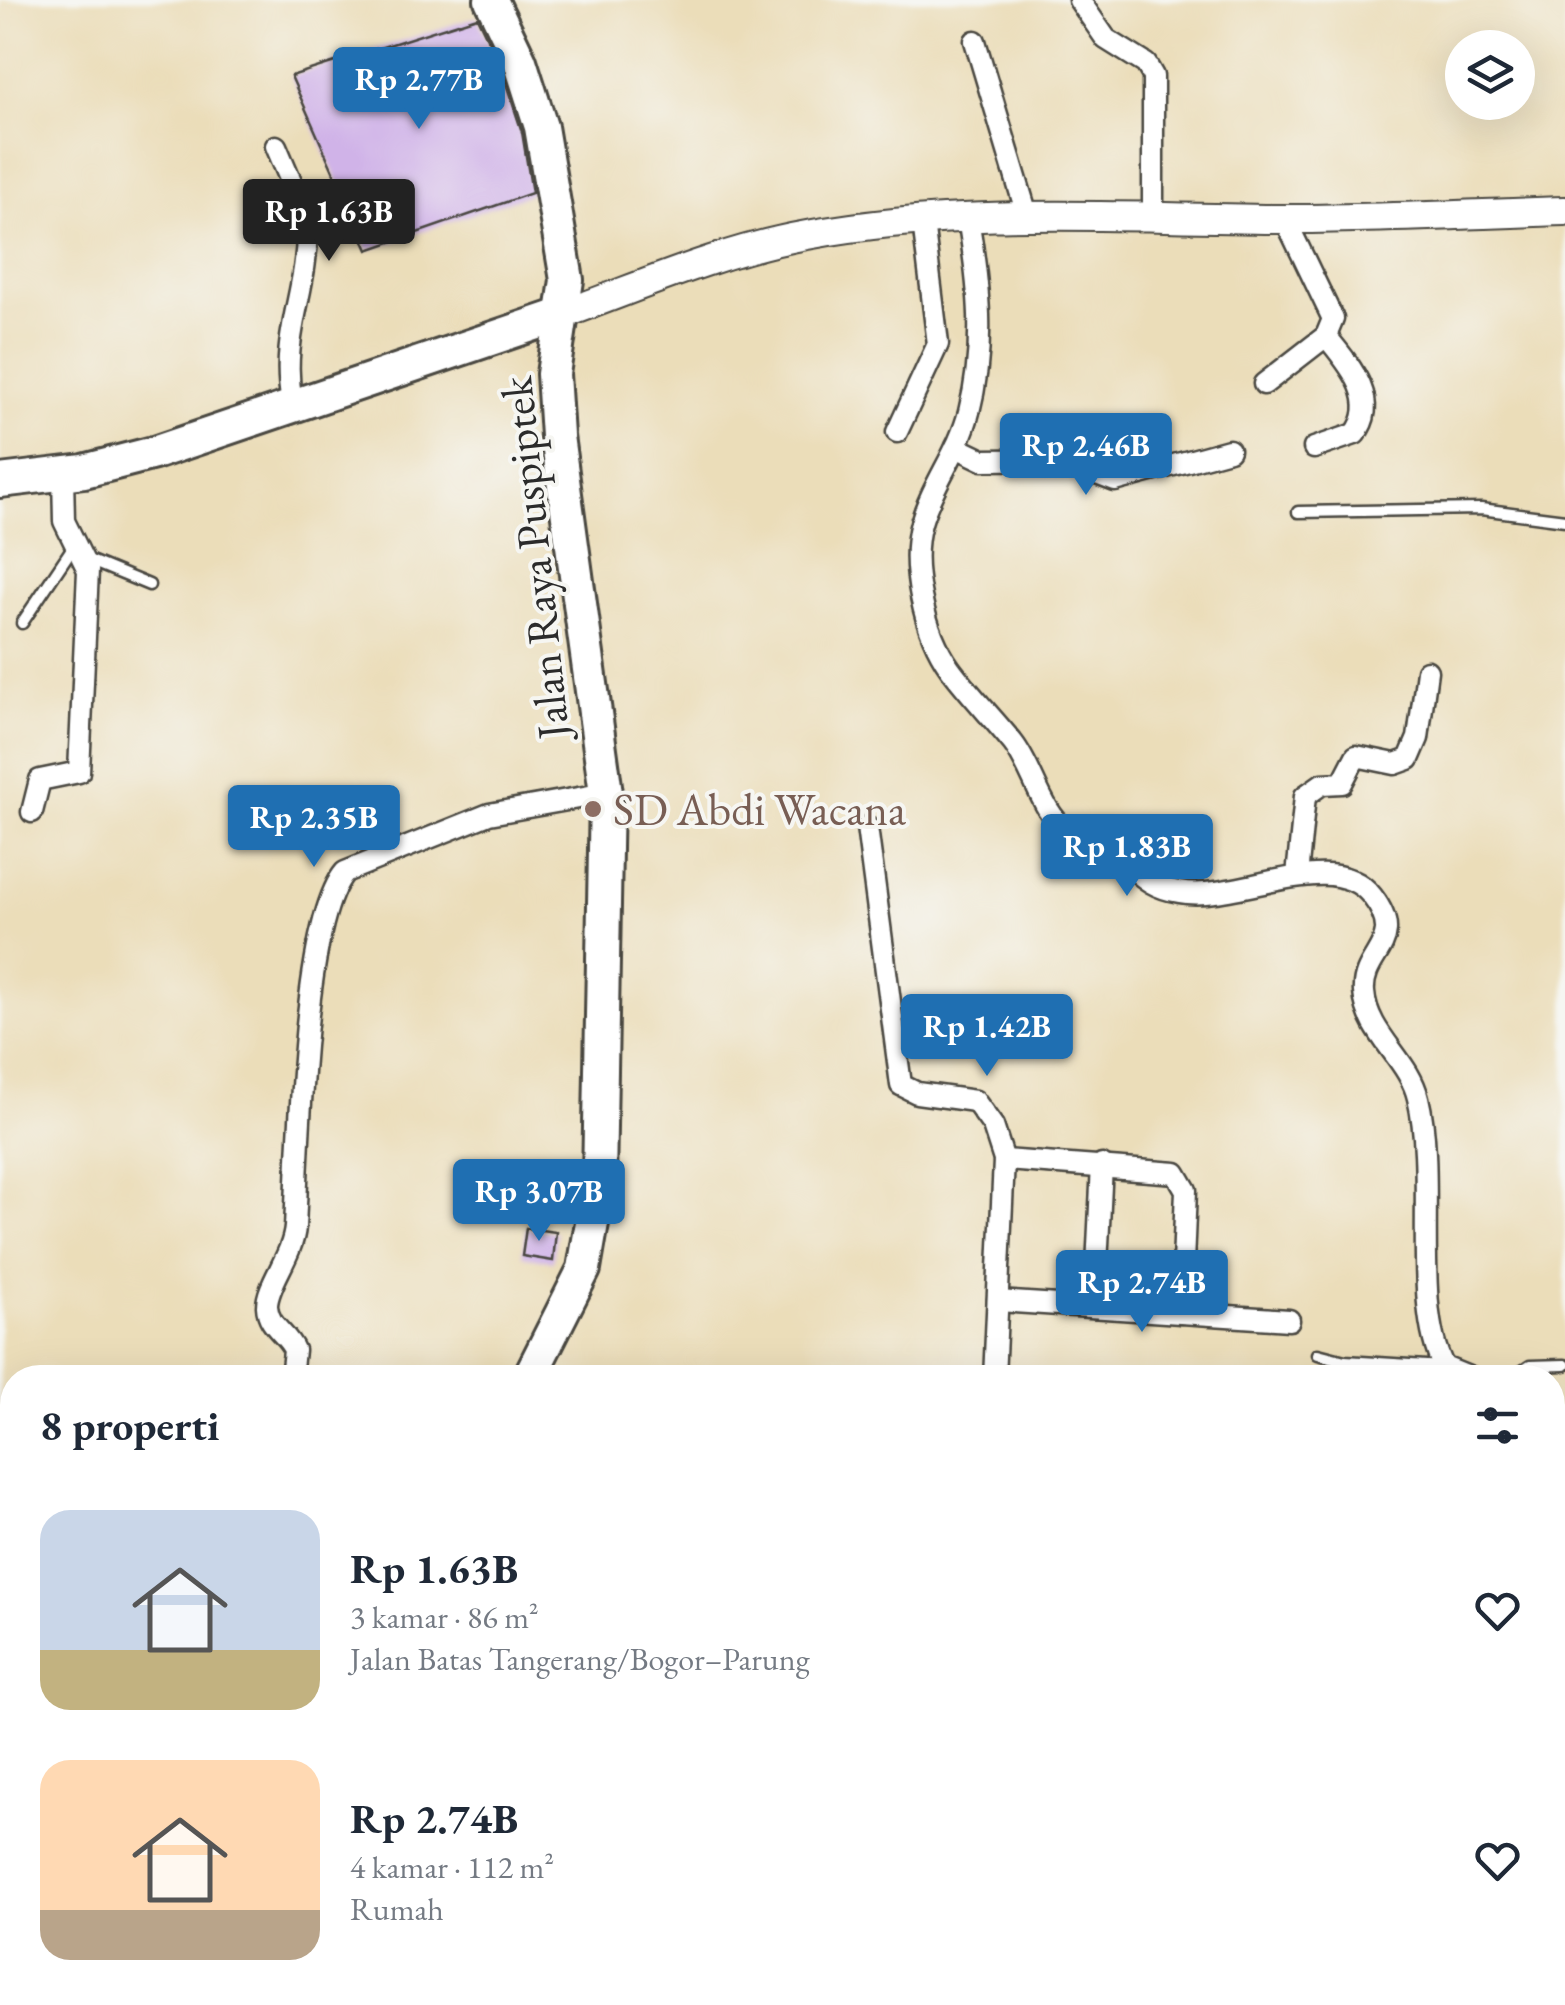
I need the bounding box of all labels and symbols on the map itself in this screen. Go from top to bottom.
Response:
pin: Rp 2.77B [316,47,522,132]
pin: Rp 1.63B [226,179,432,264]
street label: Jalan Raya Puspiptek [486,373,582,746]
pin: Rp 2.46B [983,413,1189,498]
place label: SD Abdi Wacana [613,780,906,838]
pin: Rp 2.35B [211,785,417,870]
marker: SD Abdi Wacana [582,798,604,820]
pin: Rp 1.83B [1024,814,1230,899]
pin: Rp 1.42B [884,994,1090,1079]
pin: Rp 3.07B [436,1159,642,1244]
pin: Rp 2.74B [1039,1250,1245,1335]

